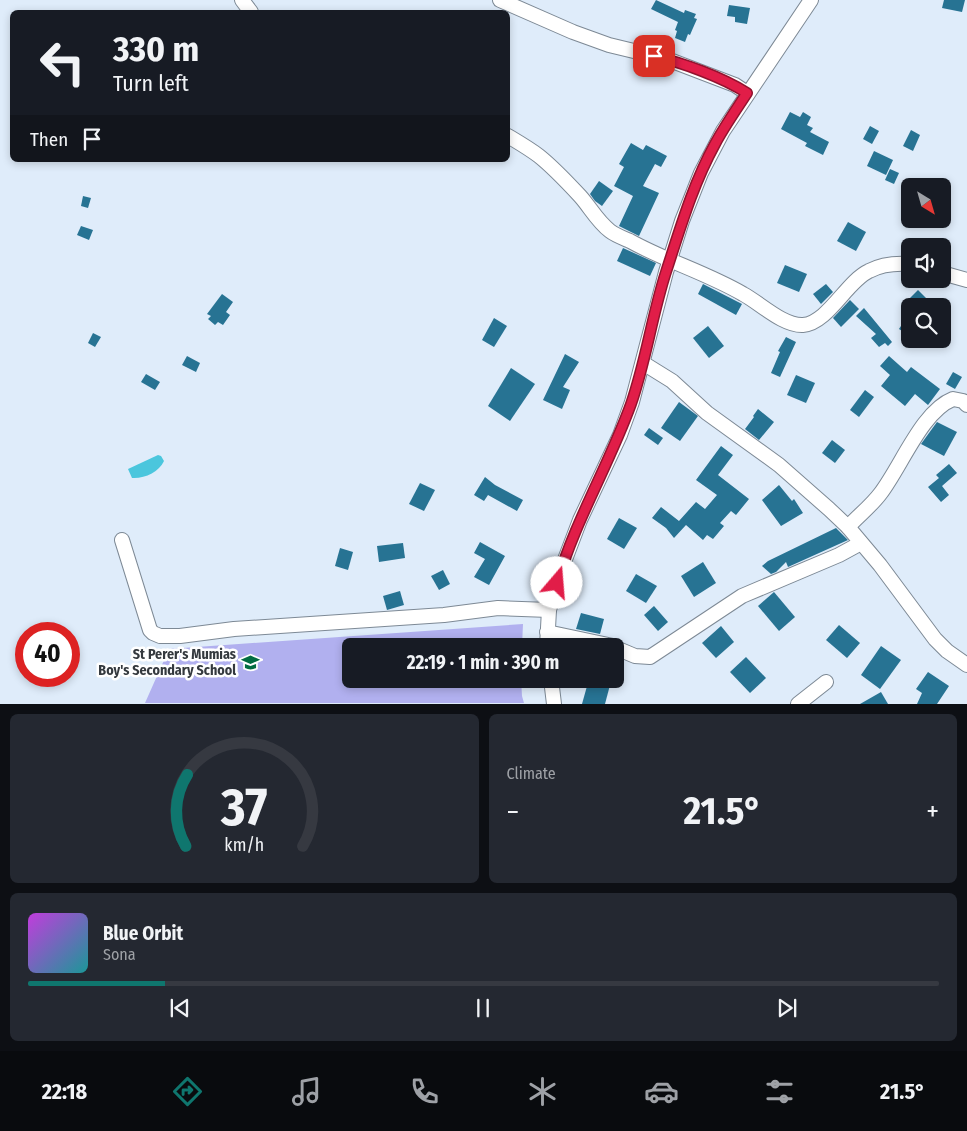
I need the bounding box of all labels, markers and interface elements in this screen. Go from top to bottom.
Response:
text: 330 m [113,28,199,70]
icon: left [30,30,95,95]
pin [633,35,675,77]
icon: arrive [640,42,668,70]
text: Turn left [113,70,189,97]
icon: arrive [78,125,106,153]
text: Then [30,128,68,151]
north arrow [901,178,951,228]
map controls [901,178,951,348]
button: sound [901,238,951,288]
button: search [901,298,951,348]
position arrow [530,556,582,608]
speed limit sign: 40 [15,622,80,687]
place label: St Perer's Mumias Boy's Secondary School [98,646,236,679]
text: 22:19 · 1 min · 390 m [407,651,559,674]
school or university icon: St Perer's Mumias Boy's Secondary School [240,652,260,672]
text: Climate [507,764,556,783]
text: 37 [220,776,268,839]
text: 21.5° [684,788,762,834]
text: − [507,795,519,828]
text: + [926,795,939,828]
text: km/h [224,834,264,856]
text: Blue Orbit [103,922,183,945]
text: Sona [103,945,136,964]
icon: previous [166,994,194,1022]
icon: pause [469,994,497,1022]
icon: next [773,994,801,1022]
icon: directions [170,1074,205,1109]
icon: music [289,1074,324,1109]
icon: phone [407,1074,442,1109]
icon: climate [525,1074,560,1109]
icon: car [644,1074,679,1109]
icon: filters [762,1074,797,1109]
text: 22:18 [42,1078,87,1105]
text: 21.5° [880,1078,925,1105]

